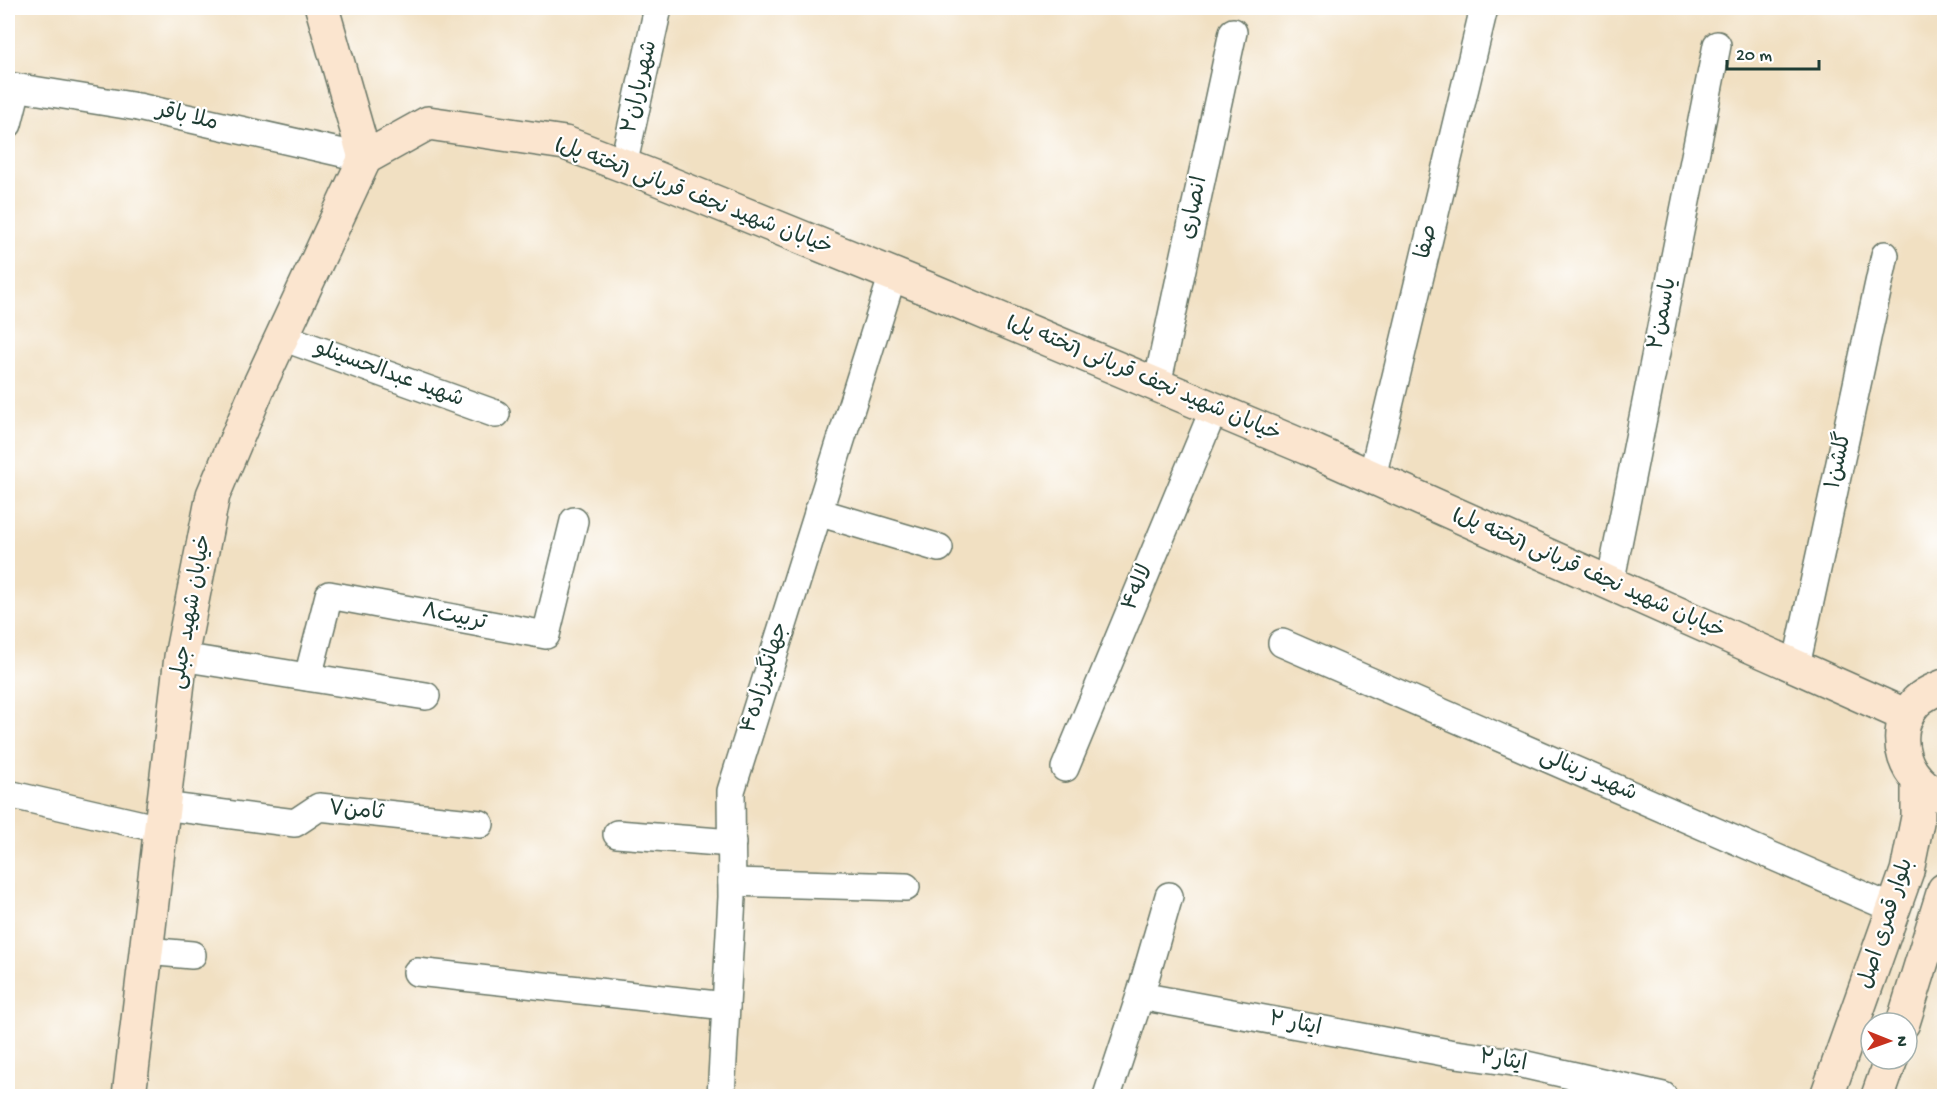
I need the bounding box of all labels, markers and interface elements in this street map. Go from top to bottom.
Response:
scale bar [1727,33,1818,71]
street label: شهریاران۲ [618,38,664,136]
text: 20 m [1736,46,1772,67]
street label: ملا باقر [152,98,220,138]
street label: خیابان شهید نجف قربانی (تخته پل) [550,132,836,262]
street label: انصاری [1176,174,1214,242]
street label: صفا [1411,222,1445,262]
street label: یاسمن۲ [1644,276,1684,352]
street label: خیابان شهید نجف قربانی (تخته پل) [1002,309,1284,449]
street label: شهید عبدالحسینلو [310,336,467,414]
street label: گلشن۱ [1818,430,1859,492]
street label: خیابان شهید نجف قربانی (تخته پل) [1448,502,1728,646]
street label: خیابان شهید جبلی [166,533,218,691]
street label: لاله۴ [1118,561,1160,615]
street label: تربیت۸ [419,599,489,637]
street label: جهانگیرزاده۴ [734,618,795,737]
street label: شهید زینالی [1536,744,1640,808]
street label: ثامن۷ [327,797,385,827]
street label: بلوار قمری اصل [1854,855,1920,993]
street label: ایثار ۲ [1267,1007,1323,1043]
north arrow [1859,1011,1919,1071]
text: N [1891,1036,1910,1047]
street label: ایثار۲ [1477,1045,1529,1079]

